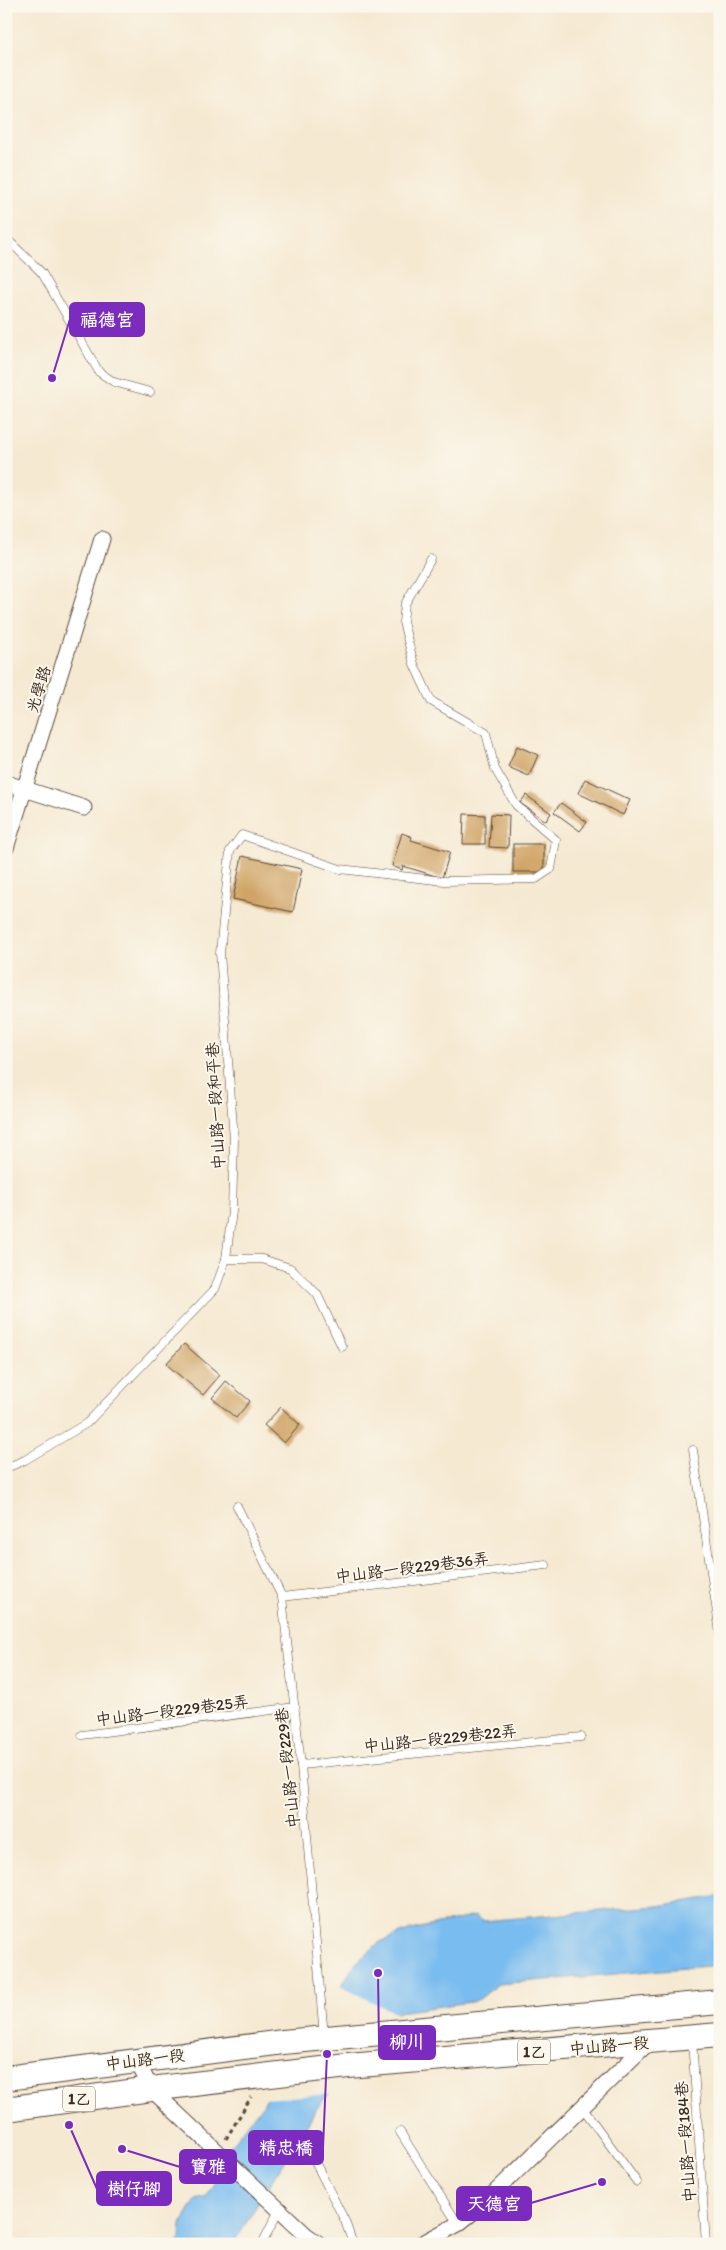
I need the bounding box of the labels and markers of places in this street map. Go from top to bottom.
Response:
callout: 福德宮 [70,303,144,336]
callout: 柳川 [379,2026,435,2059]
callout: 精忠橋 [249,2131,323,2164]
callout: 寶雅 [180,2150,236,2183]
callout: 樹仔腳 [97,2172,171,2205]
callout: 天德宮 [457,2187,531,2220]

